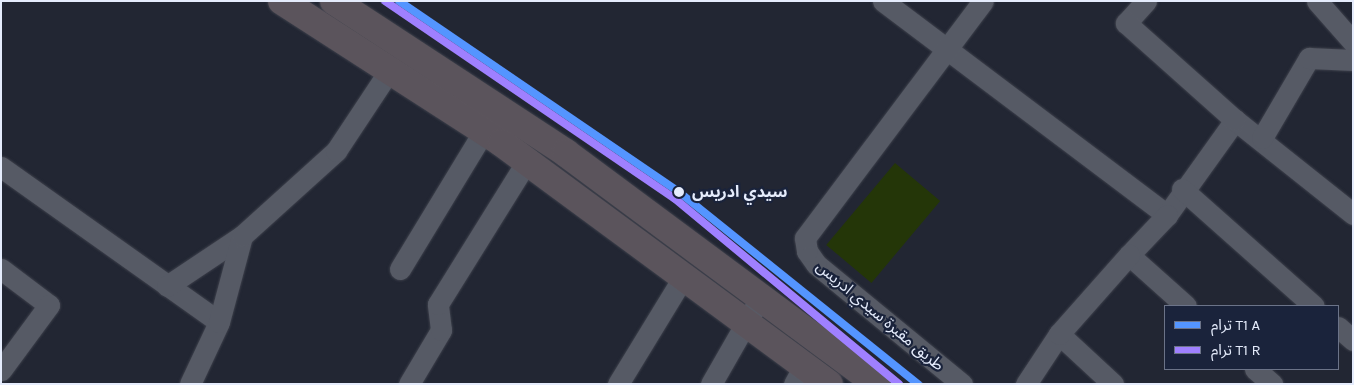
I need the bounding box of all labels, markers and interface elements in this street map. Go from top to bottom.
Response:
place label: سيدي ادريس [692,182,788,202]
marker: سيدي ادريس [670,183,688,201]
street label: طريق مقبرة سيدي ادريس [812,257,948,375]
legend [1164,305,1339,370]
text: ترام T1 A [1211,316,1260,334]
text: ترام T1 R [1211,341,1261,359]

